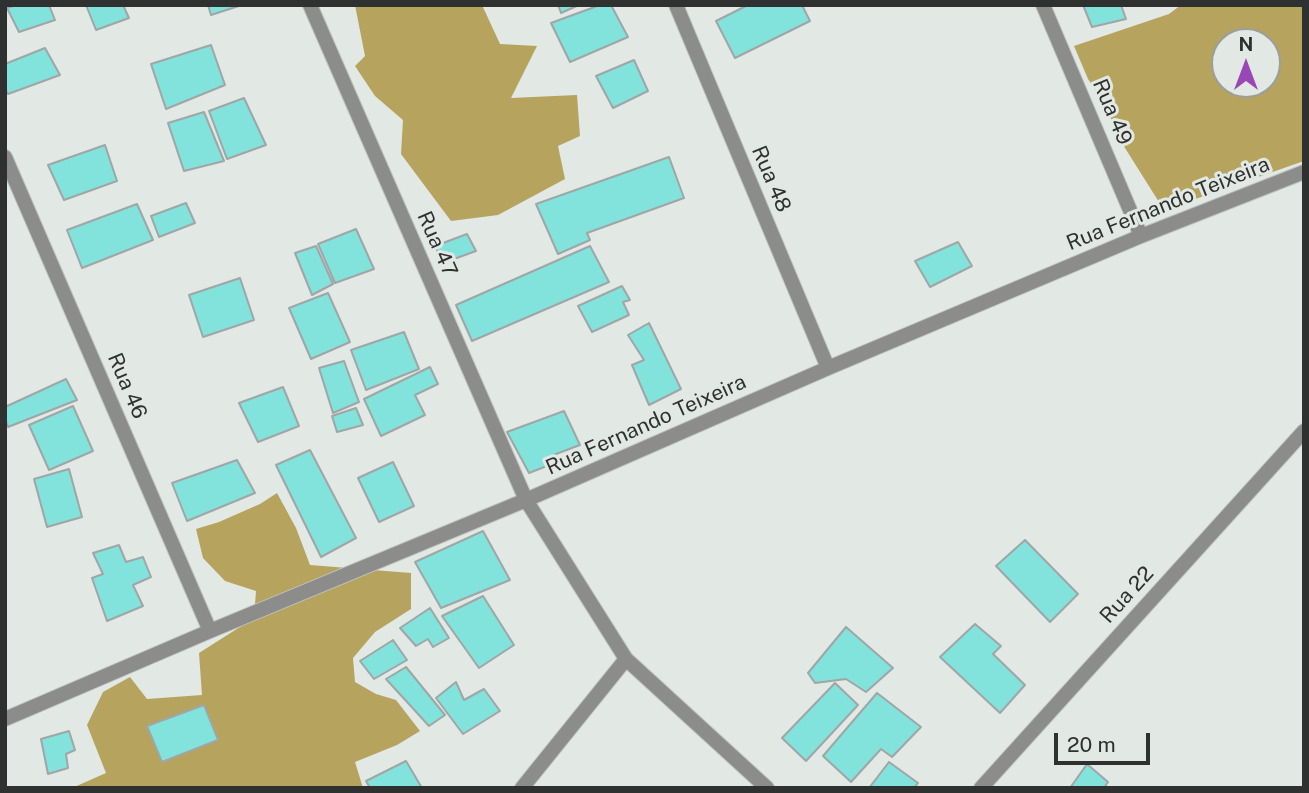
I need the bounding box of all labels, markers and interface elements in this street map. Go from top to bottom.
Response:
north arrow [1211,28,1281,98]
text: N [1239,33,1253,55]
street label: Rua 49 [1087,75,1137,149]
street label: Rua 48 [746,142,796,216]
street label: Rua Fernando Teixeira [1063,152,1273,256]
street label: Rua 47 [412,207,462,281]
street label: Rua 46 [102,349,152,423]
street label: Rua Fernando Teixeira [542,369,750,481]
street label: Rua 22 [1095,561,1159,629]
scale bar [1057,720,1153,764]
text: 20 m [1067,732,1116,757]

